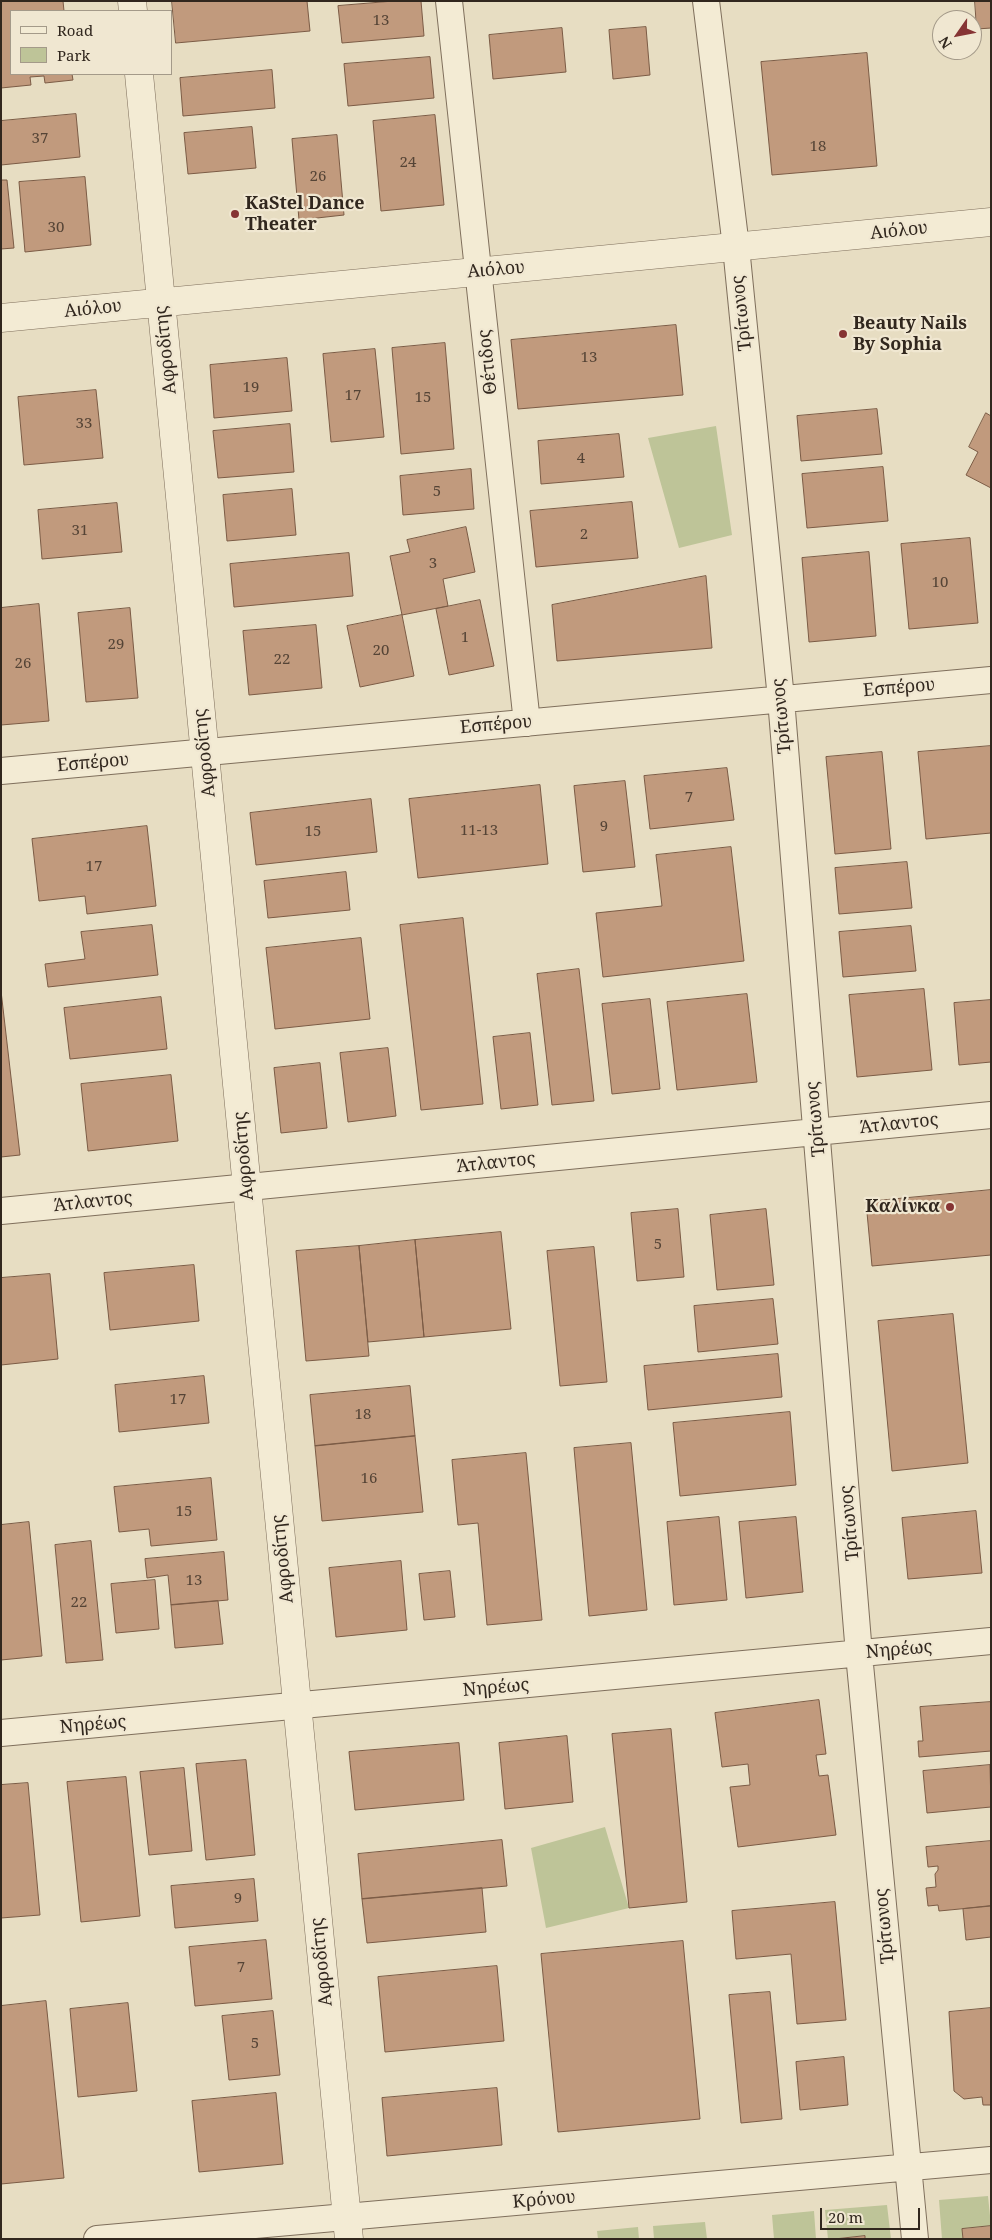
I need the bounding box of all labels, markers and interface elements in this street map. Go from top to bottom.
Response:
legend [10,10,172,75]
north arrow [932,10,982,60]
house number: 13 [373,12,389,30]
text: Road [57,20,93,40]
text: N [934,33,956,53]
text: Park [57,45,90,65]
house number: 37 [32,130,48,148]
house number: 18 [810,138,826,156]
house number: 24 [400,154,416,172]
house number: 26 [310,168,326,186]
place label: KaStel Dance Theater [245,193,364,235]
marker: KaStel Dance Theater [229,208,241,220]
street label: Αιόλου [869,217,929,245]
house number: 30 [48,219,64,237]
street label: Αιόλου [466,257,526,283]
street label: Τρίτωνος [727,274,757,352]
street label: Αιόλου [63,295,123,323]
street label: Αφροδίτης [151,305,181,395]
place label: Beauty Nails By Sophia [853,313,967,356]
street label: Θέτιδος [474,328,502,396]
marker: Beauty Nails By Sophia [837,328,849,340]
house number: 13 [581,349,597,367]
house number: 19 [243,379,259,397]
house number: 17 [345,387,361,405]
house number: 15 [415,389,431,407]
house number: 33 [76,415,92,433]
house number: 4 [577,450,585,468]
house number: 5 [433,483,441,501]
house number: 31 [72,522,88,540]
house number: 2 [580,526,588,544]
house number: 3 [429,555,437,573]
house number: 10 [932,574,948,592]
house number: 1 [461,629,469,647]
house number: 29 [108,636,124,654]
house number: 20 [373,642,389,660]
house number: 22 [274,651,290,669]
house number: 26 [15,655,31,673]
street label: Εσπέρου [862,674,936,702]
street label: Τρίτωνος [768,677,796,755]
street label: Αφροδίτης [190,708,220,798]
street label: Εσπέρου [459,711,533,739]
street label: Εσπέρου [56,749,130,777]
house number: 7 [685,789,693,807]
house number: 9 [600,818,608,836]
house number: 11-13 [460,822,498,840]
house number: 15 [305,823,321,841]
house number: 17 [86,858,102,876]
street label: Τρίτωνος [802,1080,830,1158]
street label: Άτλαντος [859,1109,939,1139]
street label: Αφροδίτης [229,1111,259,1201]
street label: Άτλαντος [456,1148,536,1178]
street label: Άτλαντος [53,1187,133,1217]
place label: Καλίνκα [865,1196,940,1218]
marker: Καλίνκα [944,1201,956,1213]
house number: 5 [654,1236,662,1254]
house number: 17 [170,1391,186,1409]
house number: 18 [355,1406,371,1424]
house number: 16 [361,1470,377,1488]
street label: Τρίτωνος [836,1484,864,1562]
house number: 15 [176,1503,192,1521]
street label: Αφροδίτης [268,1514,298,1604]
house number: 13 [186,1572,202,1590]
house number: 22 [71,1594,87,1612]
street label: Νηρέως [865,1636,933,1664]
street label: Νηρέως [462,1674,530,1702]
street label: Νηρέως [59,1711,127,1739]
street label: Τρίτωνος [871,1887,899,1965]
house number: 9 [234,1890,242,1908]
street label: Αφροδίτης [307,1917,337,2007]
house number: 7 [237,1959,245,1977]
house number: 5 [251,2035,259,2053]
street label: Κρόνου [512,2186,576,2214]
scale bar [822,2198,922,2230]
text: 20 m [828,2207,863,2227]

